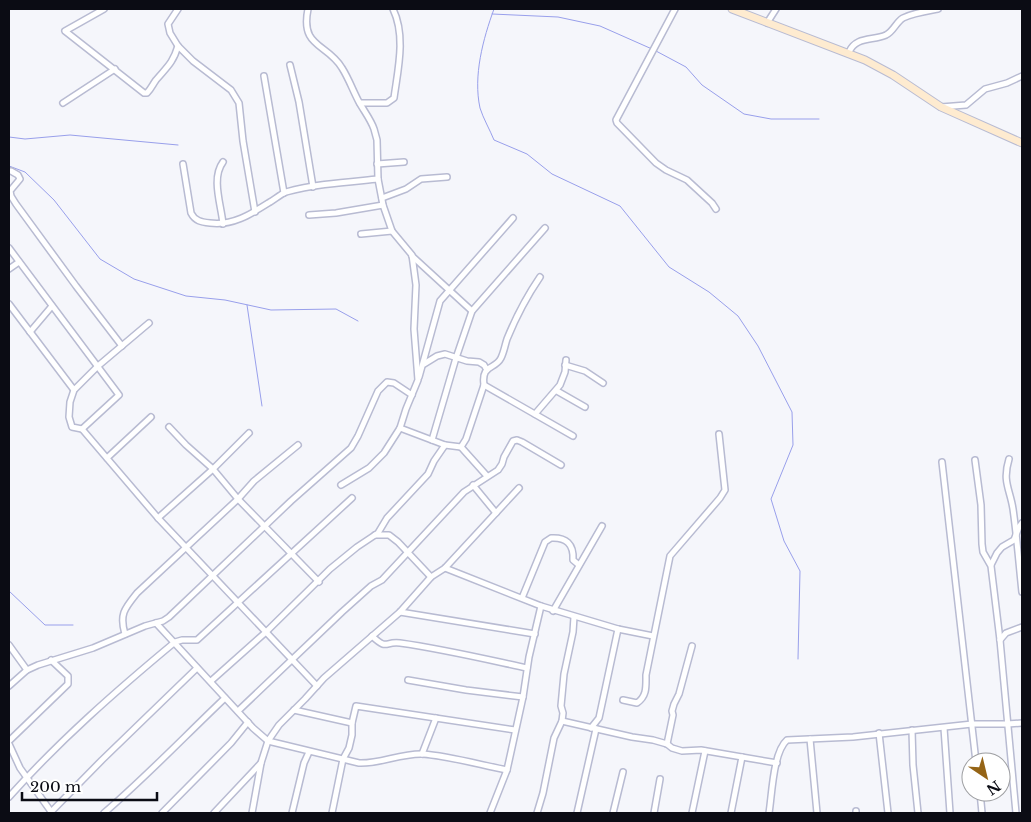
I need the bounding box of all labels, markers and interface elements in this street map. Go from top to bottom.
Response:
north arrow [961,752,1011,802]
scale bar [22,770,158,802]
text: N [983,776,1004,799]
text: 200 m [30,777,81,796]

